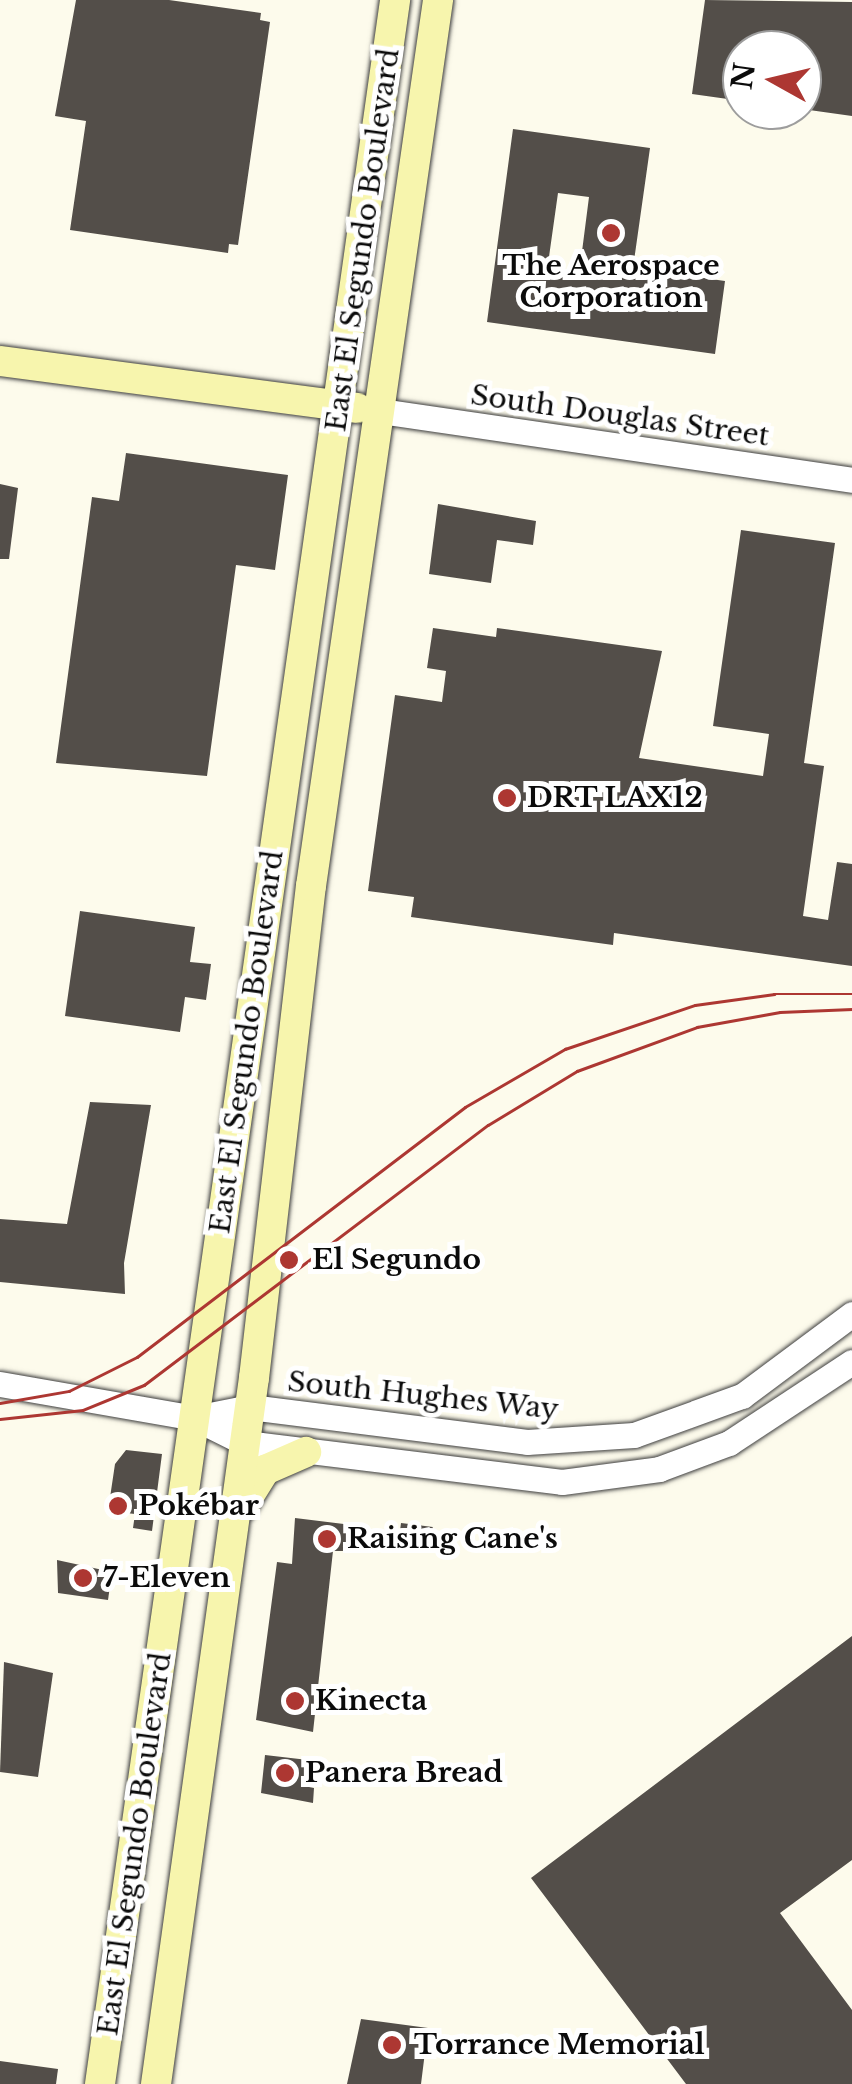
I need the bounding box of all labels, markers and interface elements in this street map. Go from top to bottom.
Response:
north arrow [722,30,822,130]
street label: East El Segundo Boulevard [319,46,407,434]
text: N [725,61,763,92]
marker: The Aerospace Corporation [600,222,622,244]
place label: The Aerospace Corporation [502,249,720,315]
street label: South Douglas Street [469,378,771,454]
place label: DRT LAX12 [527,781,704,815]
marker: DRT LAX12 [496,787,518,809]
street label: East El Segundo Boulevard [203,848,291,1236]
place label: El Segundo [312,1243,481,1277]
marker: El Segundo [276,1247,302,1273]
street label: South Hughes Way [285,1365,561,1427]
place label: Pokébar [138,1489,259,1523]
marker: Pokébar [107,1495,129,1517]
place label: Raising Cane's [347,1522,558,1556]
marker: Raising Cane's [316,1528,338,1550]
place label: 7-Eleven [103,1561,230,1595]
marker: 7-Eleven [72,1567,94,1589]
street label: East El Segundo Boulevard [91,1650,179,2038]
place label: Kinecta [315,1684,427,1718]
marker: Kinecta [284,1690,306,1712]
place label: Panera Bread [305,1756,503,1790]
marker: Panera Bread [274,1762,296,1784]
place label: Torrance Memorial [414,2028,705,2062]
marker: Torrance Memorial [379,2032,405,2058]

